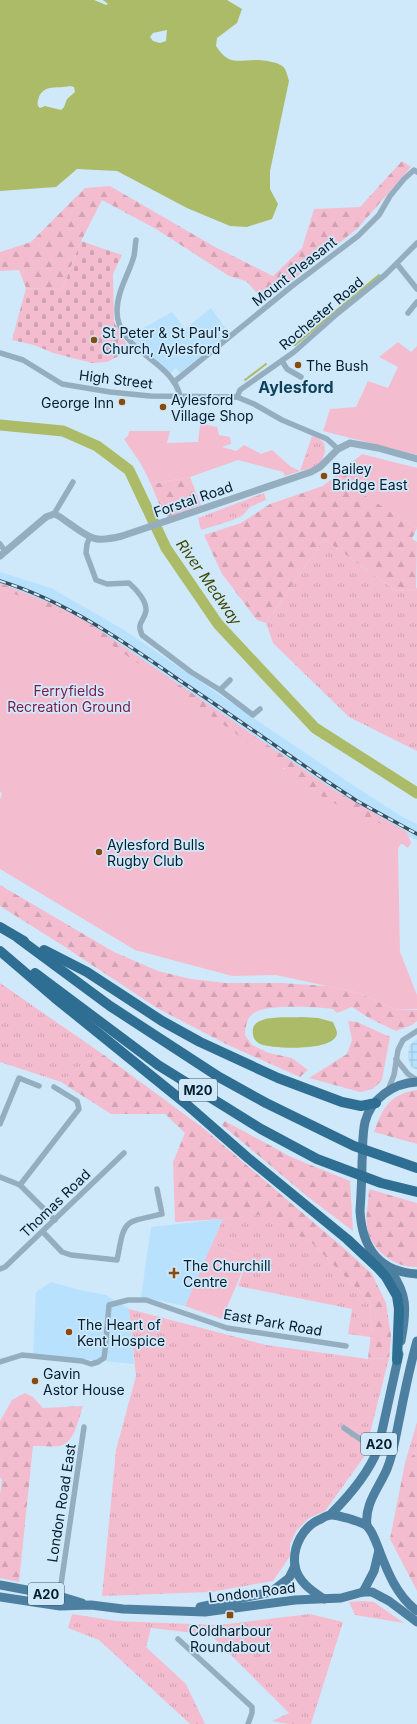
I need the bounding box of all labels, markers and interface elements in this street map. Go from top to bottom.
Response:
street label: Mount Pleasant [248,232,340,309]
street label: Rochester Road [275,273,367,353]
place label: St Peter & St Paul's Church, Aylesford [102,324,229,357]
marker: St Peter & St Paul's Church, Aylesford [89,335,99,345]
place label: The Bush [306,357,369,374]
marker: The Bush [293,360,303,370]
street label: High Street [78,366,154,392]
district label: Aylesford [258,377,334,397]
place label: Aylesford Village Shop [171,391,254,424]
place label: George Inn [41,394,114,411]
marker: George Inn [117,397,127,407]
marker: Aylesford Village Shop [158,402,168,412]
place label: Bailey Bridge East [332,460,408,493]
marker: Bailey Bridge East [319,471,329,481]
street label: Forstal Road [151,478,235,520]
water label: River Medway [172,535,246,629]
park label: Ferryfields Recreation Ground [7,682,131,715]
place label: Aylesford Bulls Rugby Club [107,836,205,869]
marker: Aylesford Bulls Rugby Club [94,847,104,857]
road number: M20 [179,1079,217,1101]
street label: Thomas Road [16,1165,94,1241]
place label: The Churchill Centre [183,1257,271,1290]
marker: The Churchill Centre [168,1267,180,1279]
street label: East Park Road [222,1305,324,1339]
place label: The Heart of Kent Hospice [77,1316,165,1349]
marker: The Heart of Kent Hospice [64,1327,74,1337]
place label: Gavin Astor House [43,1365,125,1398]
marker: Gavin Astor House [30,1376,40,1386]
road number: A20 [361,1433,397,1455]
street label: London Road East [43,1442,79,1563]
street label: London Road [208,1578,296,1606]
road number: A20 [28,1583,64,1605]
marker: Coldharbour Roundabout [225,1610,235,1620]
place label: Coldharbour Roundabout [189,1622,271,1655]

